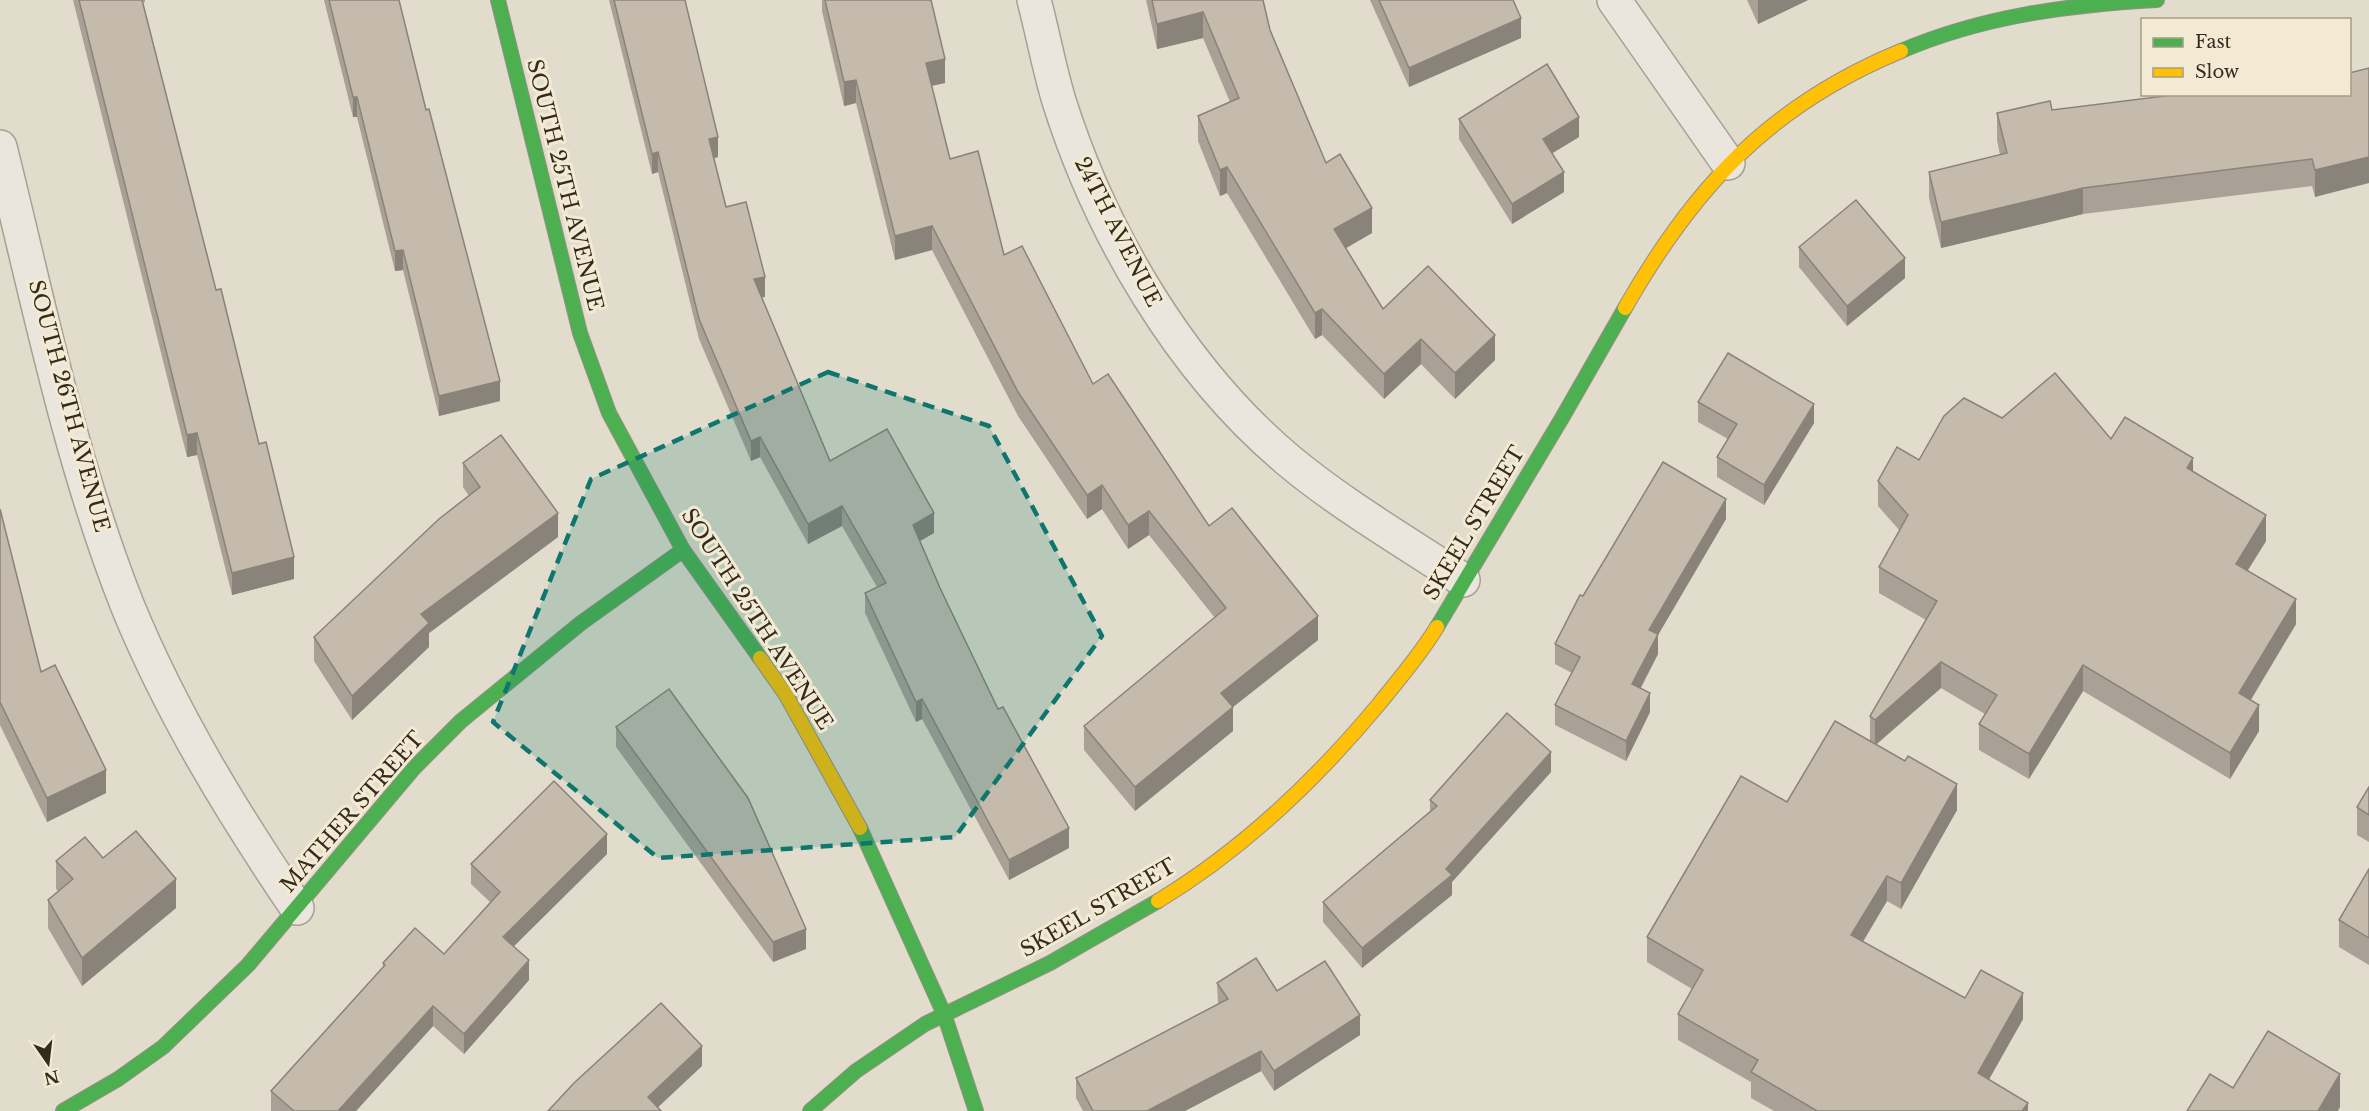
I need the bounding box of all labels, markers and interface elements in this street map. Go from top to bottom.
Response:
legend [2141,18,2351,96]
text: Fast [2195,31,2232,53]
street label: SOUTH 25TH AVENUE [521,56,609,314]
text: Slow [2195,61,2240,83]
street label: 24TH AVENUE [1069,153,1167,311]
street label: SOUTH 26TH AVENUE [23,277,115,535]
street label: SKEEL STREET [1418,441,1530,605]
street label: SOUTH 25TH AVENUE [676,504,838,734]
street label: MATHER STREET [275,726,429,898]
street label: SKEEL STREET [1016,853,1180,963]
north arrow [18,1033,78,1093]
text: N [42,1066,61,1089]

